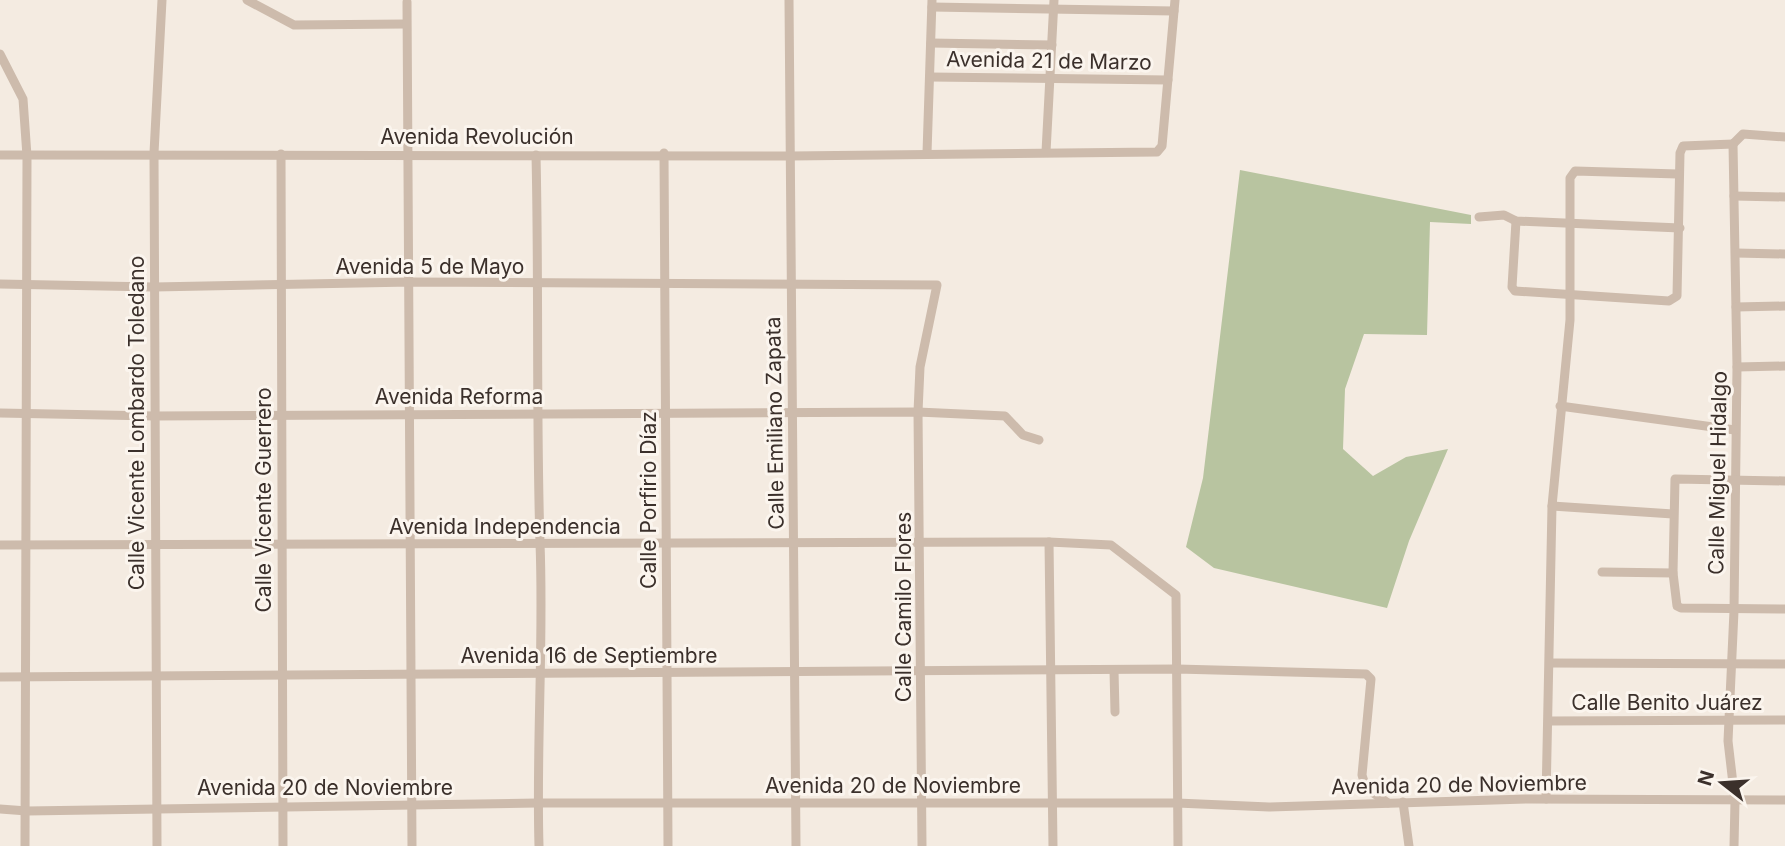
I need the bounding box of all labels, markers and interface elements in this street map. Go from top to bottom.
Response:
street label: Avenida 21 de Marzo [946,46,1152,75]
street label: Avenida Revolución [380,124,574,149]
street label: Avenida 5 de Mayo [336,254,524,279]
street label: Calle Vicente Lombardo Toledano [124,256,149,590]
street label: Calle Emiliano Zapata [760,316,789,530]
street label: Calle Miguel Hidalgo [1703,371,1732,575]
street label: Avenida Reforma [375,384,543,409]
street label: Calle Vicente Guerrero [251,387,276,613]
street label: Calle Porfirio Díaz [636,411,661,589]
street label: Calle Camilo Flores [891,512,916,702]
street label: Avenida Independencia [389,514,621,539]
street label: Avenida 16 de Septiembre [460,643,718,668]
street label: Calle Benito Juárez [1571,690,1763,715]
north arrow [1687,748,1757,818]
text: N [1693,768,1719,788]
street label: Avenida 20 de Noviembre [1331,770,1587,799]
street label: Avenida 20 de Noviembre [765,773,1021,798]
street label: Avenida 20 de Noviembre [197,775,453,800]

